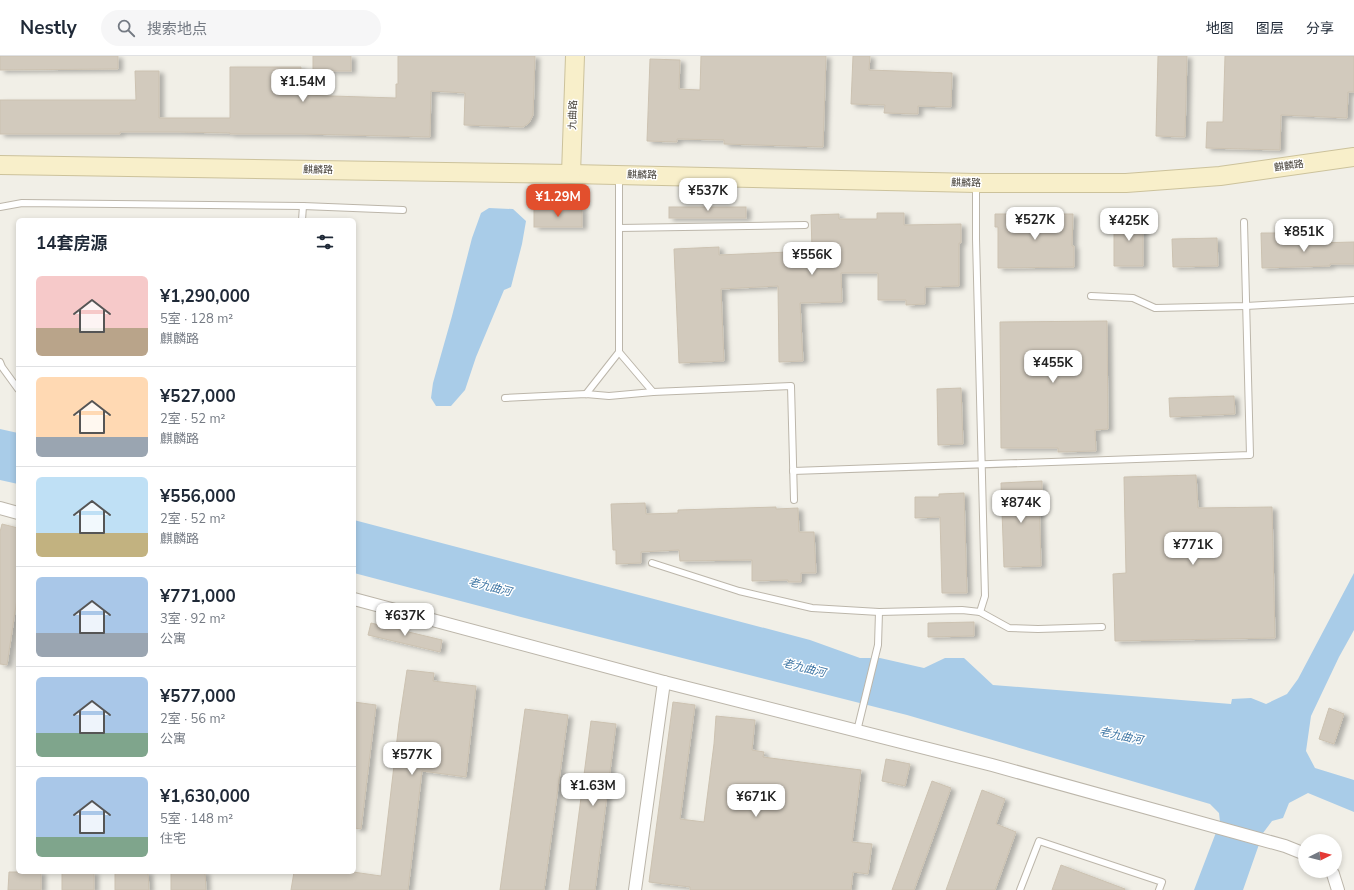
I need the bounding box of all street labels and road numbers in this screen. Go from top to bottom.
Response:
street label: 九曲路 [565,100,581,130]
street label: 麒麟路 [1273,157,1305,175]
street label: 麒麟路 [303,163,333,177]
street label: 麒麟路 [627,168,657,182]
street label: 麒麟路 [951,176,981,190]

